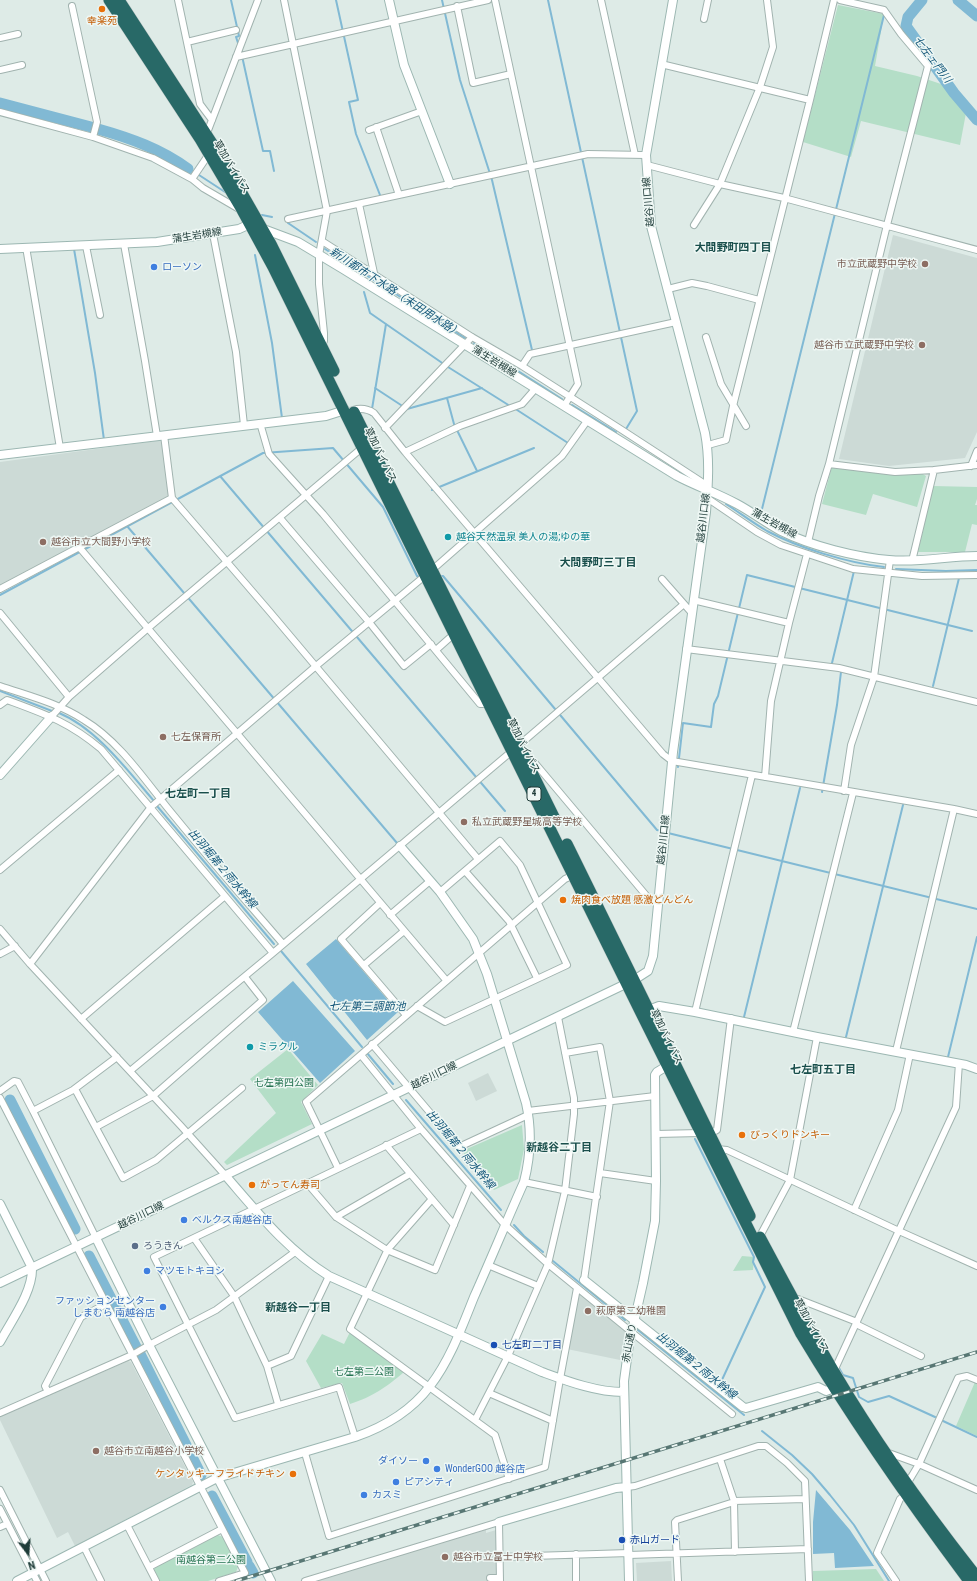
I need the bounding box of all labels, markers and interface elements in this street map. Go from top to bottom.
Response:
marker: 幸楽苑 [97,4,107,14]
place label: 幸楽苑 [87,15,117,27]
water label: 七左ェ門川 [910,34,954,86]
street label: 草加バイパス [210,138,252,196]
street label: 越谷川口線 [641,177,657,227]
street label: 蒲生岩槻線 [171,226,223,246]
district label: 大間野町四丁目 [695,241,771,255]
water label: 新川都市下水路（末田用水路） [327,246,463,340]
place label: 市立武蔵野中学校 [837,258,917,270]
marker: 市立武蔵野中学校 [920,259,930,269]
place label: ローソン [162,261,202,273]
marker: ローソン [149,262,159,272]
place label: 越谷市立武蔵野中学校 [814,339,914,351]
marker: 越谷市立武蔵野中学校 [917,340,927,350]
street label: 蒲生岩槻線 [470,344,518,380]
street label: 草加バイパス [361,425,399,485]
street label: 越谷川口線 [695,492,713,544]
street label: 蒲生岩槻線 [749,507,799,541]
place label: 越谷天然温泉 美人の湯;ゆの華 [456,531,590,543]
marker: 越谷天然温泉 美人の湯;ゆの華 [443,532,453,542]
place label: 越谷市立大間野小学校 [51,536,151,548]
marker: 越谷市立大間野小学校 [38,537,48,547]
district label: 大間野町三丁目 [560,556,636,570]
street label: 草加バイパス [504,717,542,775]
place label: 七左保育所 [171,731,221,743]
marker: 七左保育所 [158,732,168,742]
district label: 七左町一丁目 [165,787,231,801]
road number: 4 [527,787,541,801]
street label: 越谷川口線 [655,815,673,865]
place label: 私立武蔵野星城高等学校 [472,816,582,828]
marker: 私立武蔵野星城高等学校 [459,817,469,827]
water label: 出羽堀第２雨水幹線 [185,827,259,911]
place label: 焼肉食べ放題 感激どんどん [571,894,693,906]
marker: 焼肉食べ放題 感激どんどん [558,895,568,905]
water label: 七左第三調節池 [329,1000,405,1014]
street label: 草加バイパス [647,1007,685,1067]
place label: ミラクル [258,1041,298,1053]
marker: ミラクル [245,1042,255,1052]
street label: 越谷川口線 [409,1060,459,1092]
district label: 七左町五丁目 [790,1063,856,1077]
park label: 七左第四公園 [254,1077,314,1089]
water label: 出羽堀第２雨水幹線 [423,1108,497,1192]
place label: びっくりドンキー [750,1129,830,1141]
marker: びっくりドンキー [737,1130,747,1140]
district label: 新越谷二丁目 [526,1141,592,1155]
place label: がってん寿司 [260,1179,320,1191]
marker: がってん寿司 [247,1180,257,1190]
street label: 越谷川口線 [116,1200,166,1232]
place label: ベルクス南越谷店 [192,1214,272,1226]
marker: ベルクス南越谷店 [179,1215,189,1225]
place label: ろうきん [143,1240,183,1252]
marker: ろうきん [130,1241,140,1251]
place label: マツモトキヨシ [155,1265,225,1277]
marker: マツモトキヨシ [142,1266,152,1276]
place label: ファッションセンター しまむら 南越谷店 [55,1295,155,1318]
street label: 草加バイパス [791,1297,831,1355]
district label: 新越谷一丁目 [265,1301,331,1315]
marker: ファッションセンター しまむら 南越谷店 [158,1302,168,1312]
place label: 萩原第二幼稚園 [596,1305,666,1317]
marker: 萩原第二幼稚園 [583,1306,593,1316]
street label: 赤山通り [620,1322,640,1364]
water label: 出羽堀第２雨水幹線 [653,1330,739,1402]
place label: 七左町二丁目 [502,1339,562,1351]
marker: 七左町二丁目 [489,1340,499,1350]
park label: 七左第二公園 [334,1366,394,1378]
place label: 越谷市立南越谷小学校 [104,1445,204,1457]
marker: 越谷市立南越谷小学校 [91,1446,101,1456]
place label: ダイソー [378,1455,418,1467]
marker: ダイソー [421,1456,431,1466]
place label: WonderGOO 越谷店 [445,1463,525,1475]
marker: WonderGOO 越谷店 [432,1464,442,1474]
place label: ケンタッキーフライドチキン [155,1468,285,1480]
marker: ケンタッキーフライドチキン [288,1469,298,1479]
place label: ピアシティ [404,1476,454,1488]
marker: ピアシティ [391,1477,401,1487]
place label: カスミ [372,1489,402,1501]
marker: カスミ [359,1490,369,1500]
north arrow [8,1533,48,1573]
place label: 赤山ガード [630,1534,680,1546]
marker: 赤山ガード [617,1535,627,1545]
place label: 越谷市立富士中学校 [453,1551,543,1563]
marker: 越谷市立富士中学校 [440,1552,450,1562]
park label: 南越谷第二公園 [176,1554,246,1566]
text: N [27,1558,37,1572]

